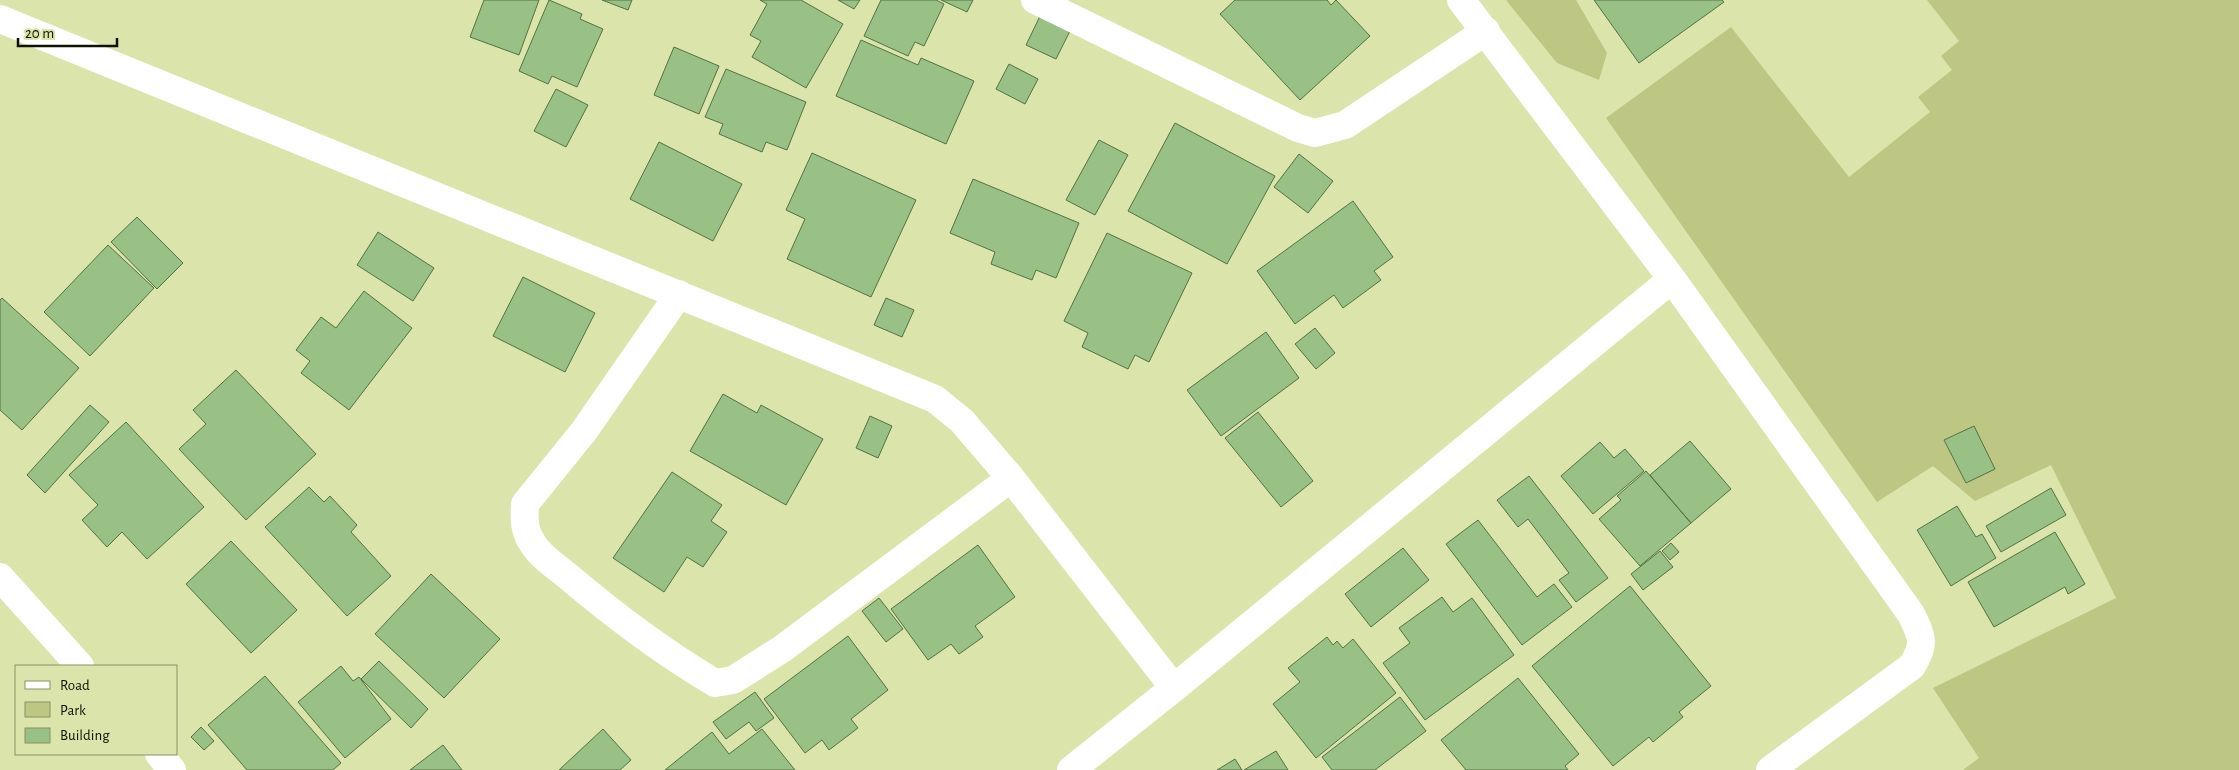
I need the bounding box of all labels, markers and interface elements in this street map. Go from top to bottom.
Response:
scale bar [18,15,116,47]
text: 20 m [25,26,54,41]
legend [15,665,178,755]
text: Road [60,678,90,693]
text: Park [60,703,86,718]
text: Building [60,728,110,743]

